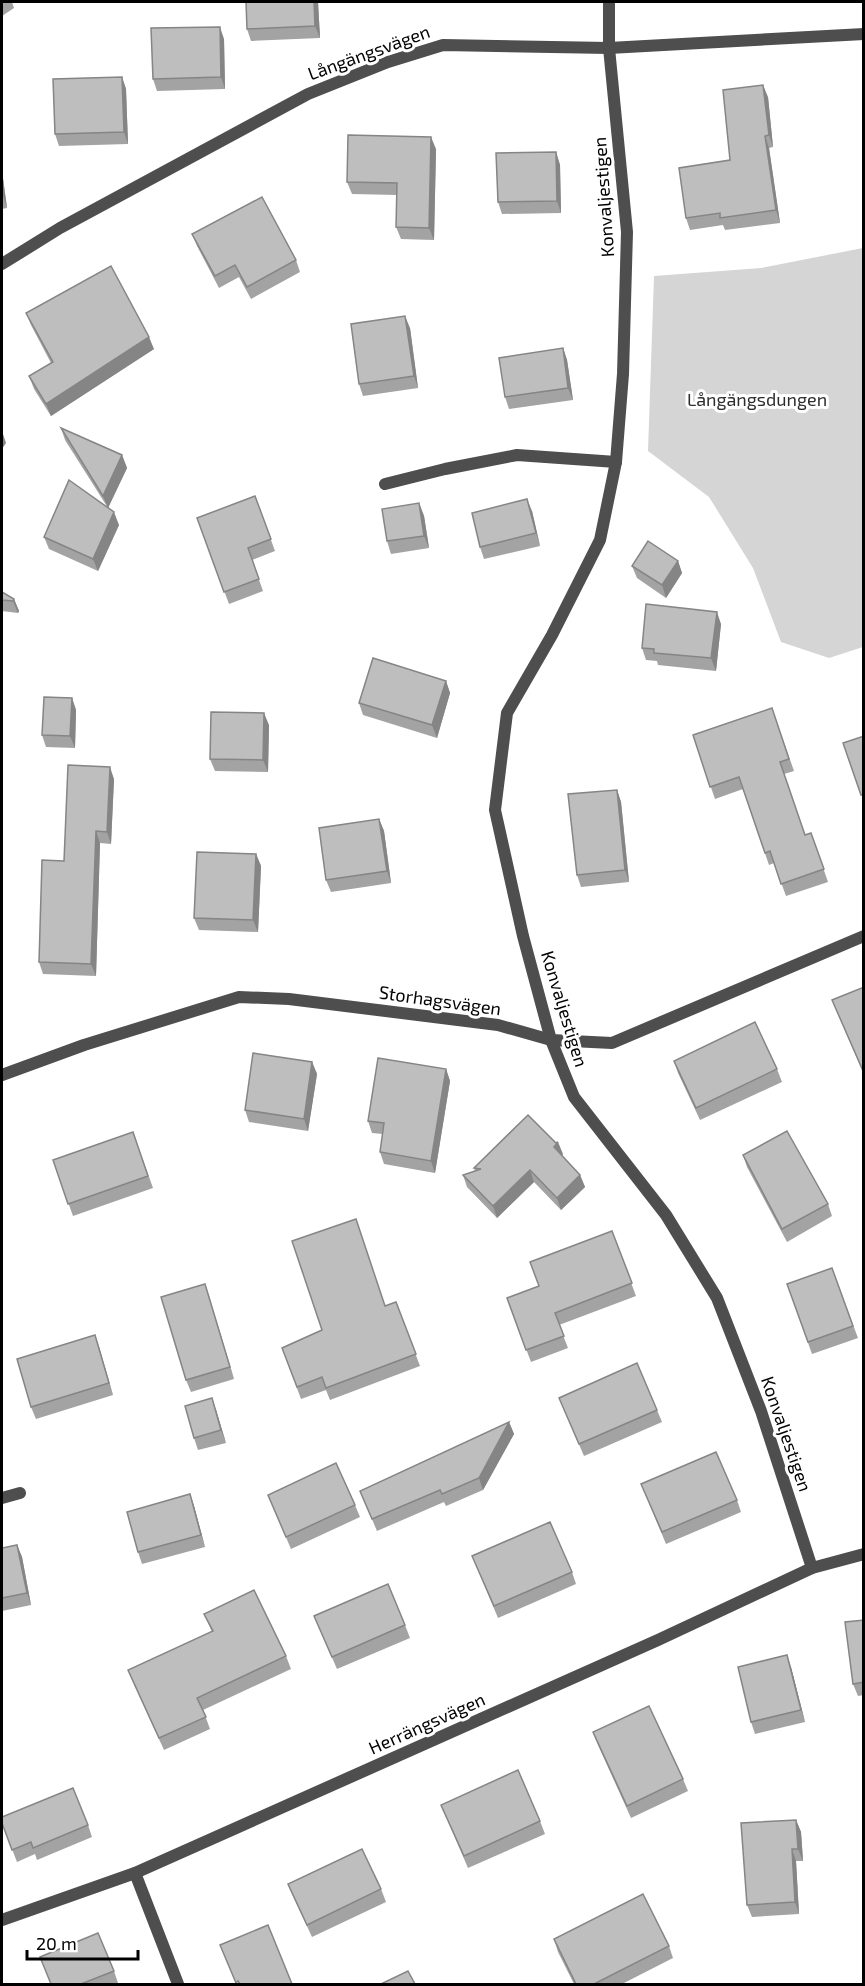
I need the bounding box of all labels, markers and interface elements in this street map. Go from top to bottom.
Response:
street label: Långängsvägen [305,20,433,84]
street label: Konvaljestigen [588,136,618,258]
park label: Långängsdungen [687,388,827,410]
street label: Konvaljestigen [537,948,593,1070]
street label: Storhagsvägen [378,981,503,1019]
street label: Konvaljestigen [757,1373,817,1494]
street label: Herrängsvägen [365,1688,488,1759]
scale bar [27,1923,138,1961]
text: 20 m [36,1932,77,1954]

